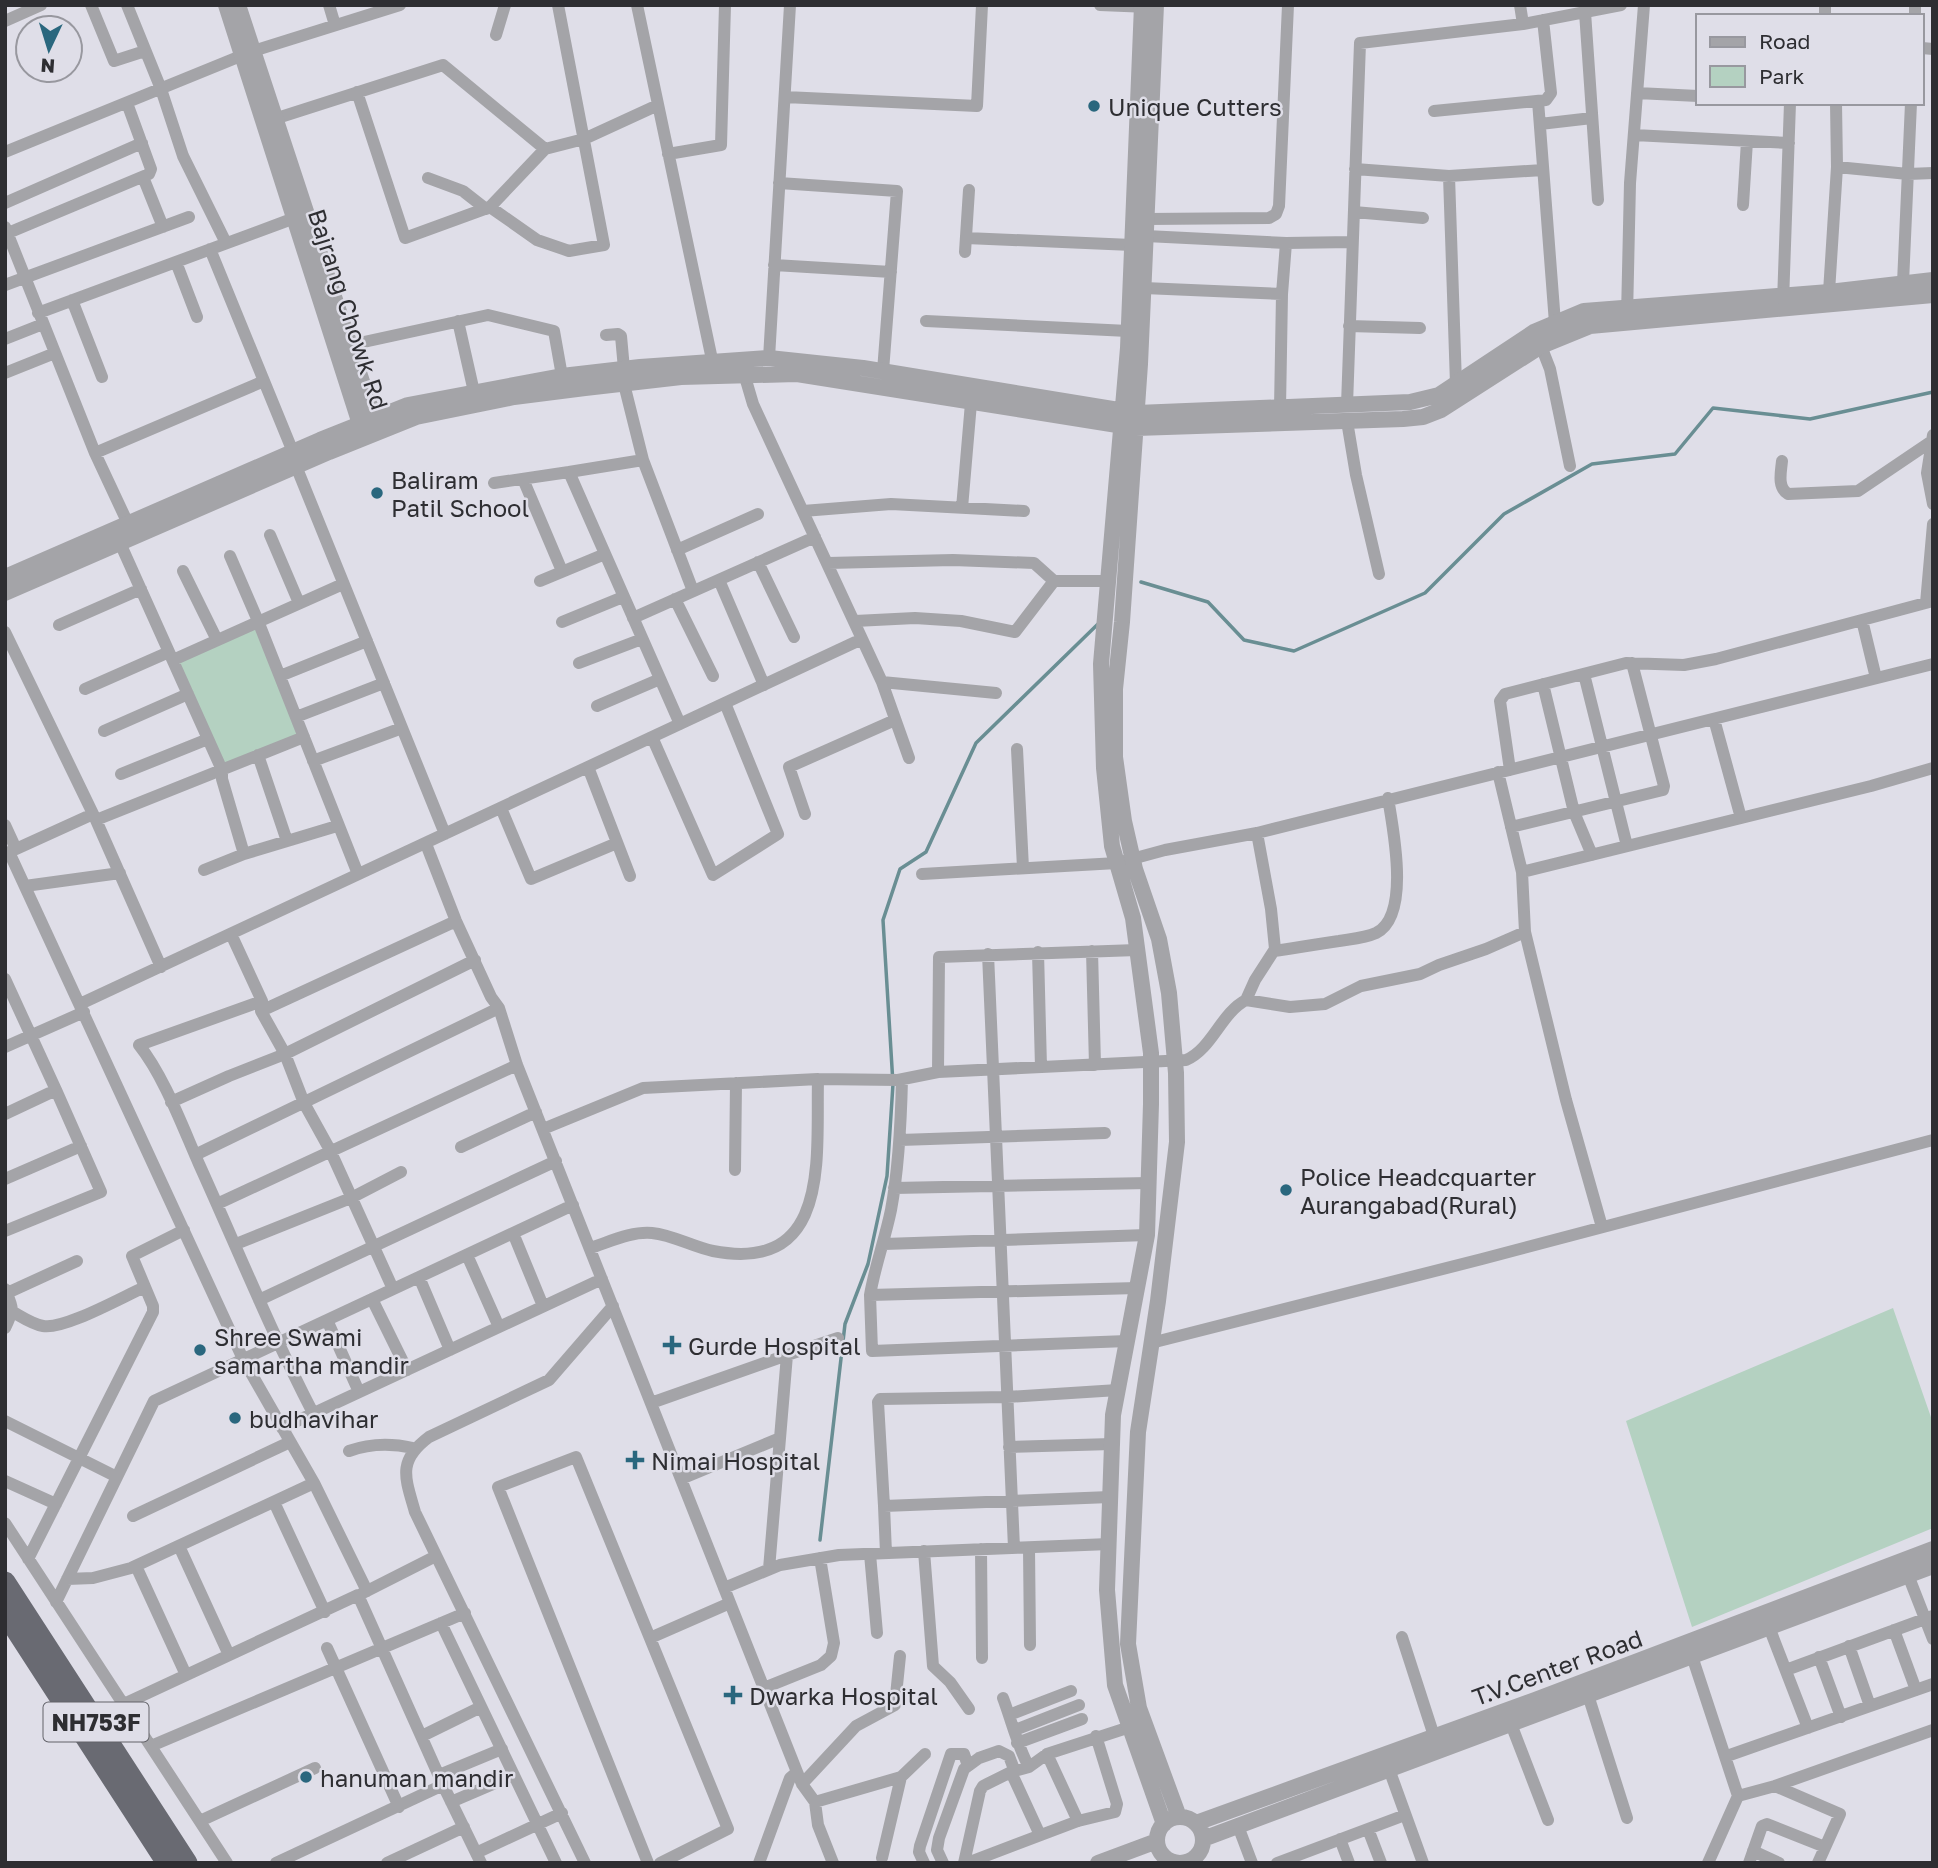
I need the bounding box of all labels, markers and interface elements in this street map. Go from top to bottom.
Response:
north arrow [14,14,84,84]
legend [1696,14,1924,105]
text: Road [1759,28,1810,54]
text: N [40,54,56,78]
text: Park [1759,63,1805,89]
place label: Unique Cutters [1108,92,1282,121]
marker: Unique Cutters [1086,98,1102,114]
street label: Bajrang Chowk Rd [303,205,395,413]
place label: Baliram Patil School [391,465,529,522]
marker: Baliram Patil School [369,485,385,501]
place label: Police Headcquarter Aurangabad(Rural) [1300,1162,1536,1219]
marker: Police Headcquarter Aurangabad(Rural) [1278,1182,1294,1198]
place label: Shree Swami samartha mandir [214,1322,409,1379]
place label: Gurde Hospital [688,1331,861,1360]
marker: Gurde Hospital [662,1335,682,1355]
marker: Shree Swami samartha mandir [192,1342,208,1358]
place label: budhavihar [249,1404,378,1433]
marker: budhavihar [227,1410,243,1426]
place label: Nimai Hospital [651,1446,820,1475]
marker: Nimai Hospital [625,1450,645,1470]
street label: T.V.Center Road [1468,1623,1646,1711]
place label: Dwarka Hospital [749,1681,938,1710]
marker: Dwarka Hospital [723,1685,743,1705]
road number: NH753F [43,1702,148,1742]
place label: hanuman mandir [320,1763,513,1792]
marker: hanuman mandir [298,1769,314,1785]

